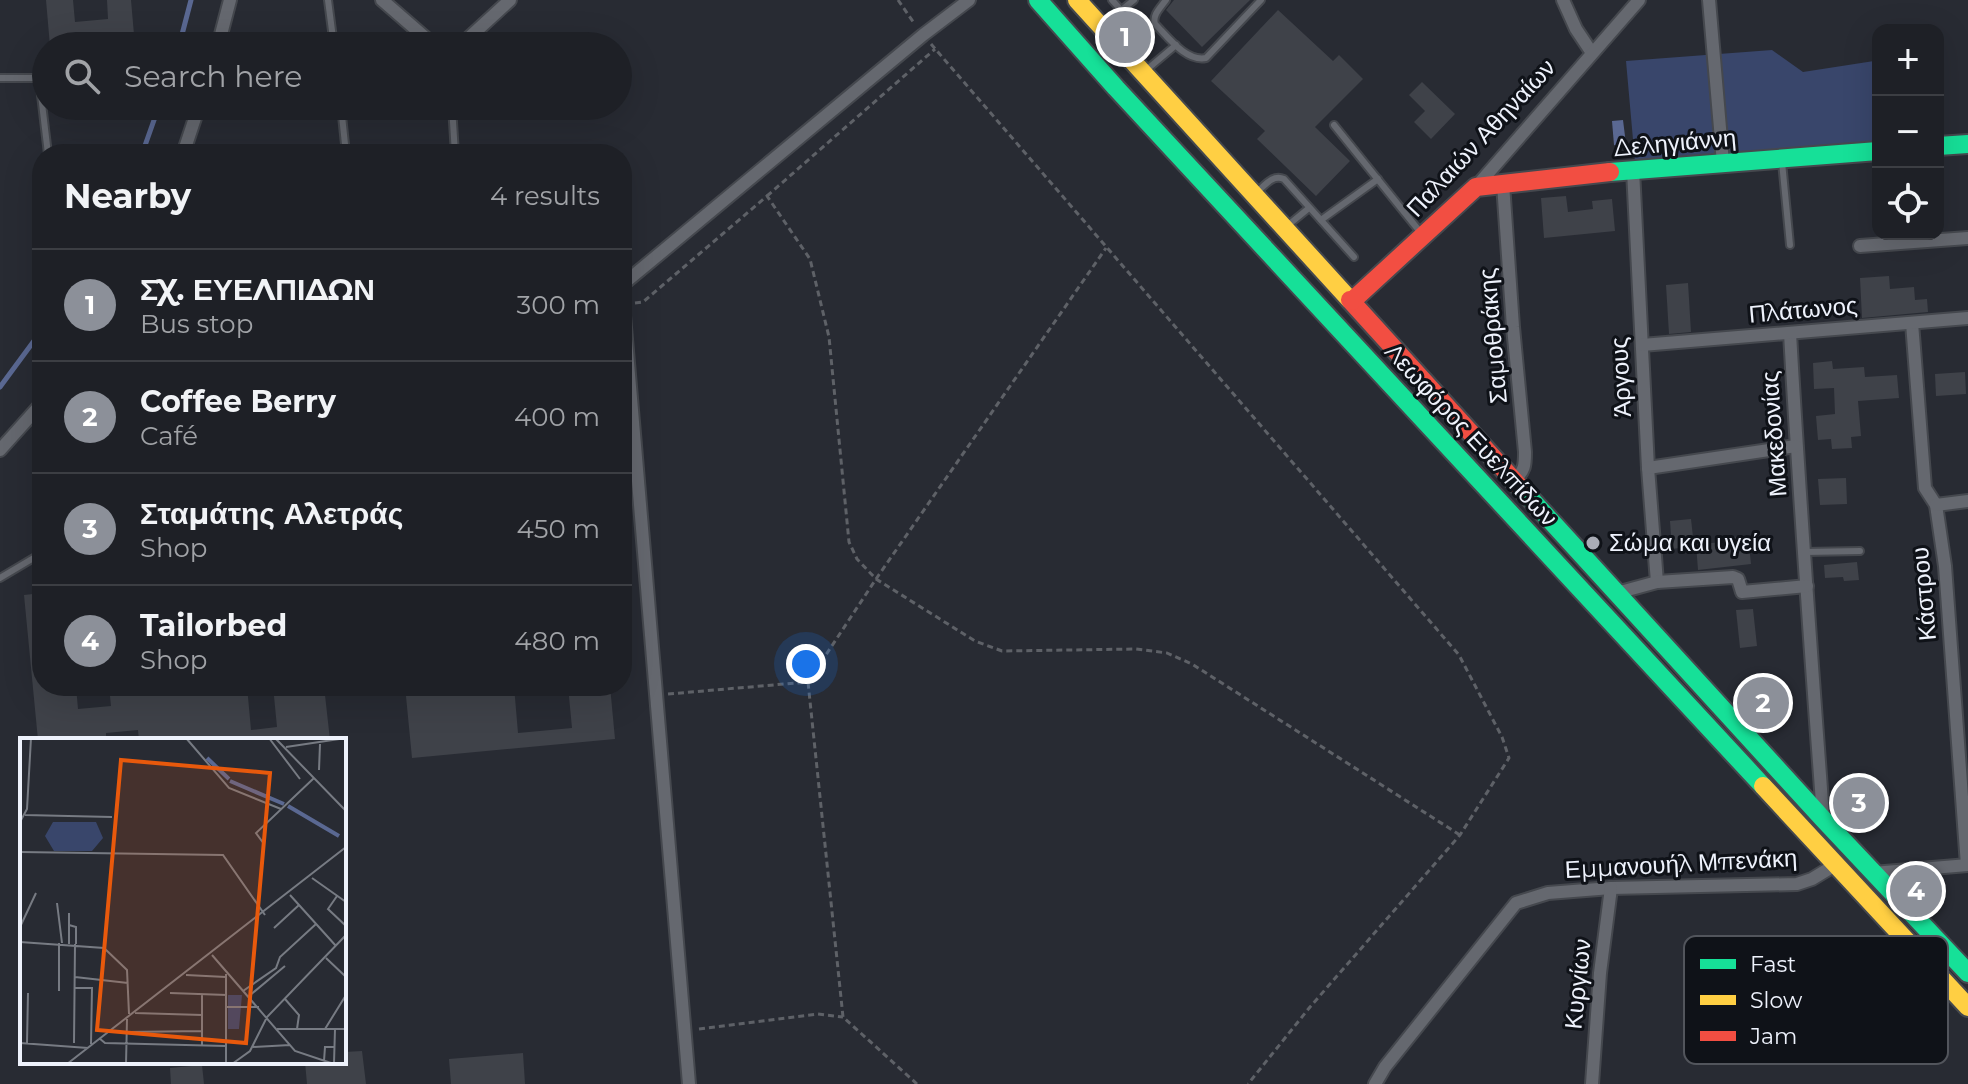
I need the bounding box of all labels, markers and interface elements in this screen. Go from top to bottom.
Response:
pin: 1 [1099,7,1151,67]
map controls [1872,24,1944,240]
button: + [1872,24,1944,96]
search box [32,32,632,120]
street label: Παλαιών Αθηναίων [1400,53,1561,223]
icon: search [60,54,104,98]
text: Search here [124,58,302,95]
button: − [1872,96,1944,168]
street label: Δεληγιάννη [1613,123,1737,162]
button: locate [1872,168,1944,240]
text: Nearby [64,175,191,217]
text: 4 results [490,180,600,212]
street label: Σαμοθράκης [1472,267,1513,405]
text: ΣΧ. ΕΥΕΛΠΙΔΩΝ [140,271,375,308]
text: 1 [85,289,95,321]
text: 300 m [517,289,600,321]
street label: Πλάτωνος [1747,290,1859,329]
text: Bus stop [140,308,253,340]
street label: Άργους [1604,336,1637,418]
street label: Λεωφόρος Ευελπίδων [1379,337,1564,532]
street label: Μακεδονίας [1755,370,1792,498]
text: Coffee Berry [140,383,336,420]
text: 2 [82,401,98,433]
text: 400 m [514,401,600,433]
text: Café [140,420,198,452]
text: Σταμάτης Αλετράς [140,495,403,532]
text: 3 [82,513,98,545]
text: 450 m [517,513,600,545]
place label: Σώμα και υγεία [1609,528,1771,557]
text: Shop [140,532,208,564]
marker: Σώμα και υγεία [1584,534,1602,552]
street label: Κάστρου [1905,546,1942,642]
text: Tailorbed [140,607,287,644]
text: 4 [81,625,99,657]
text: 480 m [514,625,600,657]
text: Shop [140,644,208,676]
your location [786,644,826,684]
pin: 2 [1737,673,1789,733]
inset map [20,738,346,1064]
pin: 3 [1833,773,1885,833]
street label: Εμμανουήλ Μπενάκη [1564,843,1798,884]
pin: 4 [1890,861,1942,921]
legend [1684,936,1948,1064]
street label: Κυργίων [1558,937,1597,1031]
text: Fast [1750,951,1796,978]
text: Slow [1750,987,1803,1014]
text: Jam [1749,1023,1797,1050]

